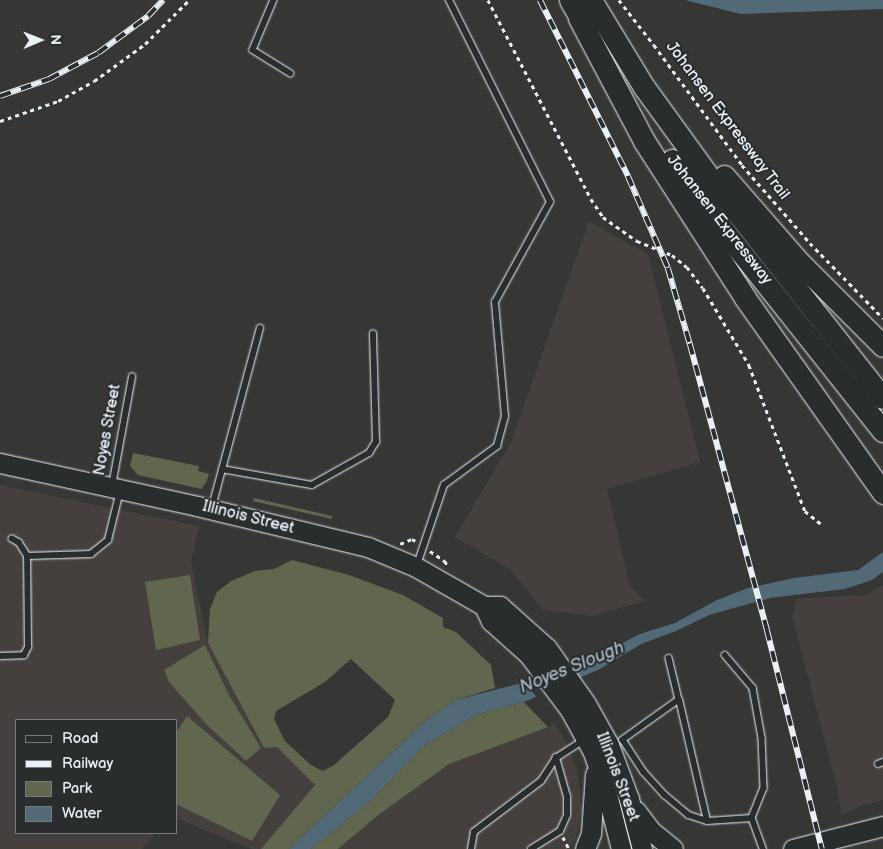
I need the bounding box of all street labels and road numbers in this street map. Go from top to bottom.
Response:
street label: Johansen Expressway Trail [661,37,793,205]
street label: Johansen Expressway [662,151,776,289]
street label: Noyes Street [90,383,126,477]
street label: Illinois Street [200,497,296,539]
street label: Illinois Street [591,730,643,824]

